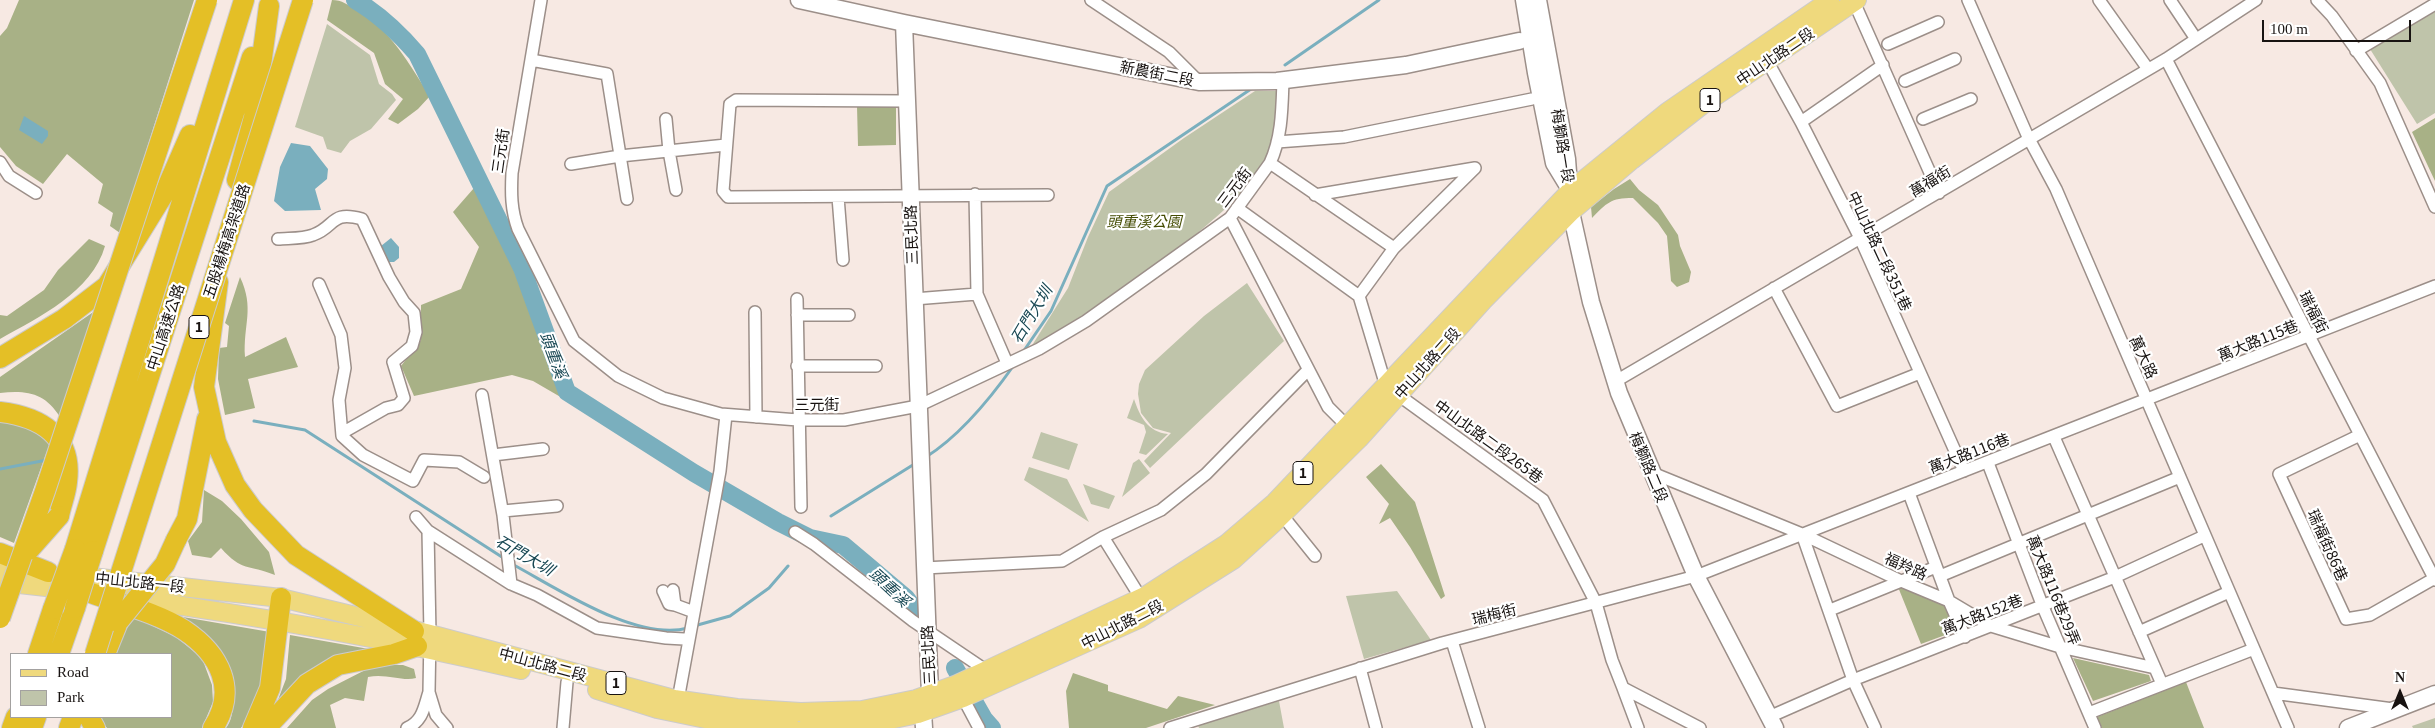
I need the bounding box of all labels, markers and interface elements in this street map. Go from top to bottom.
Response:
scale bar [2265,10,2414,42]
text: 100 m [2270,21,2308,37]
street label: 中山北路二段 [1733,23,1817,89]
street label: 新農街二段 [1118,57,1196,89]
road number: 1 [1700,88,1720,112]
street label: 梅獅路一段 [1548,108,1578,184]
street label: 三元街 [488,127,512,175]
street label: 萬福街 [1906,162,1954,200]
street label: 三元街 [1213,164,1255,210]
street label: 五股楊梅高架道路 [199,181,253,301]
street label: 中山北路二段351巷 [1844,188,1916,314]
street label: 三民北路 [901,205,921,265]
park label: 頭重溪公園 [1107,212,1181,230]
street label: 中山高速公路 [143,281,187,373]
water label: 石門大圳 [1006,282,1056,346]
street label: 瑞福街 [2296,288,2332,336]
road number: 1 [189,316,209,338]
street label: 萬大路115巷 [2215,316,2301,364]
street label: 中山北路二段 [1390,324,1464,402]
water label: 頭重溪 [537,329,571,381]
street label: 萬大路 [2126,333,2162,381]
street label: 三元街 [795,395,839,413]
street label: 中山北路二段265巷 [1431,396,1547,486]
street label: 梅獅路二段 [1626,429,1672,505]
street label: 萬大路116巷 [1926,429,2012,477]
road number: 1 [1293,462,1313,484]
street label: 瑞福街86巷 [2304,506,2352,584]
water label: 石門大圳 [492,531,558,579]
street label: 萬大路116巷29弄 [2024,533,2084,647]
street label: 福羚路 [1882,549,1930,583]
water label: 頭重溪 [866,564,914,610]
street label: 中山北路一段 [94,568,186,596]
street label: 萬大路152巷 [1939,590,2025,638]
street label: 中山北路二段 [1078,596,1166,652]
street label: 瑞梅街 [1470,600,1518,628]
street label: 三民北路 [917,625,939,685]
street label: 中山北路二段 [497,644,589,684]
legend [10,653,172,718]
text: Road [57,664,89,680]
north arrow [2375,668,2425,718]
text: N [2395,670,2405,685]
road number: 1 [606,671,626,694]
text: Park [57,689,85,705]

